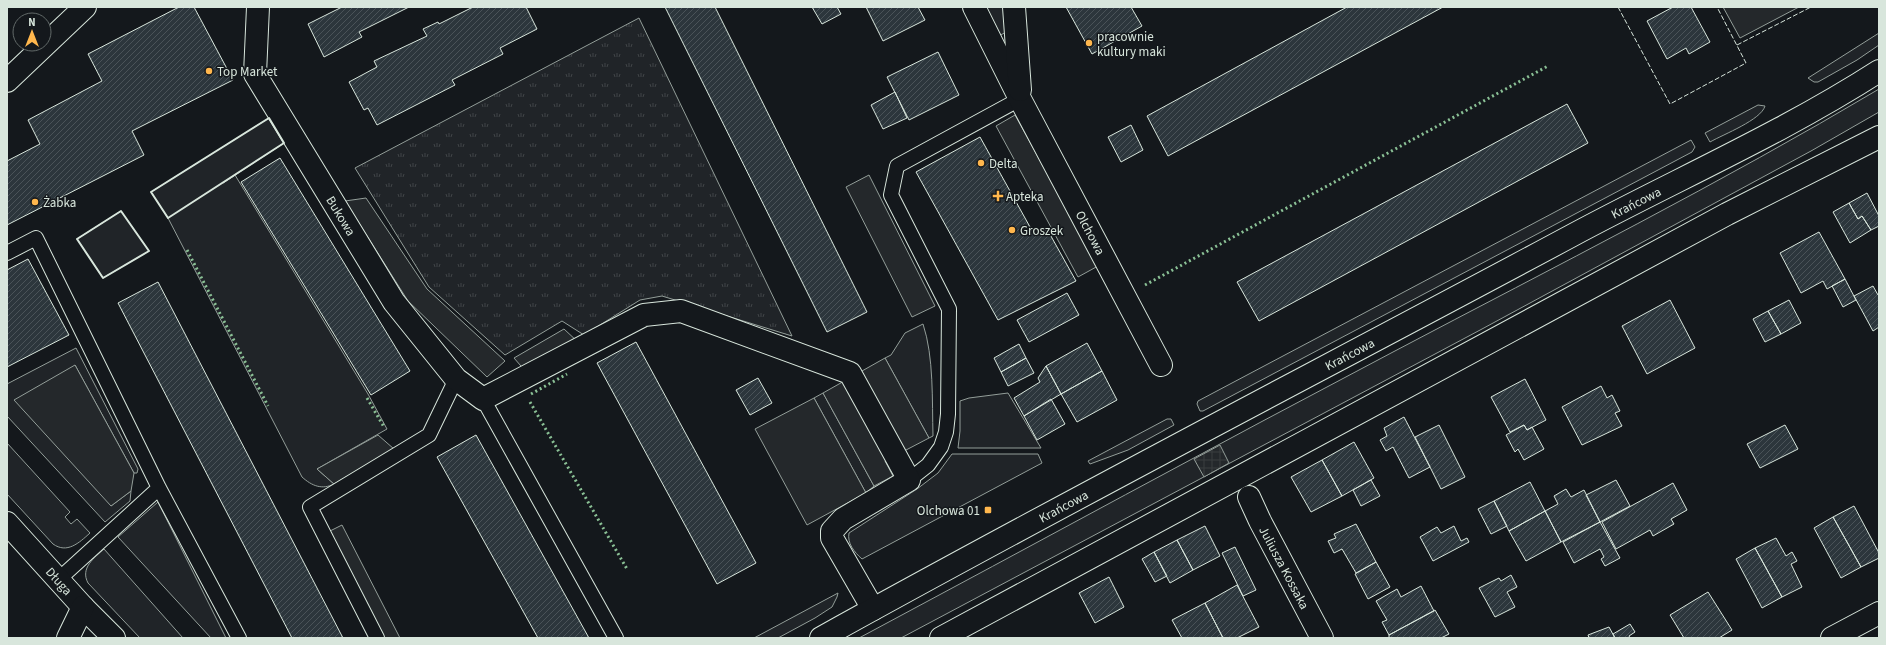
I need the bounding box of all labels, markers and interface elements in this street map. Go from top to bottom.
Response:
north arrow [12,12,52,52]
text: N [28,15,36,30]
place label: pracownie kultury maki [1097,28,1166,61]
marker: pracownie kultury maki [1084,38,1094,48]
place label: Top Market [217,63,278,81]
marker: Top Market [204,66,214,76]
place label: Delta [989,155,1017,173]
marker: Delta [976,158,986,168]
street label: Krańcowa [1608,183,1664,223]
place label: Apteka [1006,188,1044,206]
marker: Apteka [993,191,1003,201]
street label: Bukowa [321,193,360,240]
place label: Żabka [43,194,76,212]
marker: Żabka [30,197,40,207]
street label: Olchowa [1071,208,1109,258]
place label: Groszek [1020,222,1064,240]
marker: Groszek [1007,225,1017,235]
street label: Krańcowa [1322,334,1378,375]
street label: Krańcowa [1036,486,1092,527]
place label: Olchowa 01 [917,502,980,520]
marker: Olchowa 01 [983,505,993,515]
street label: Juliusza Kossaka [1254,523,1313,613]
street label: Długa [41,564,76,599]

